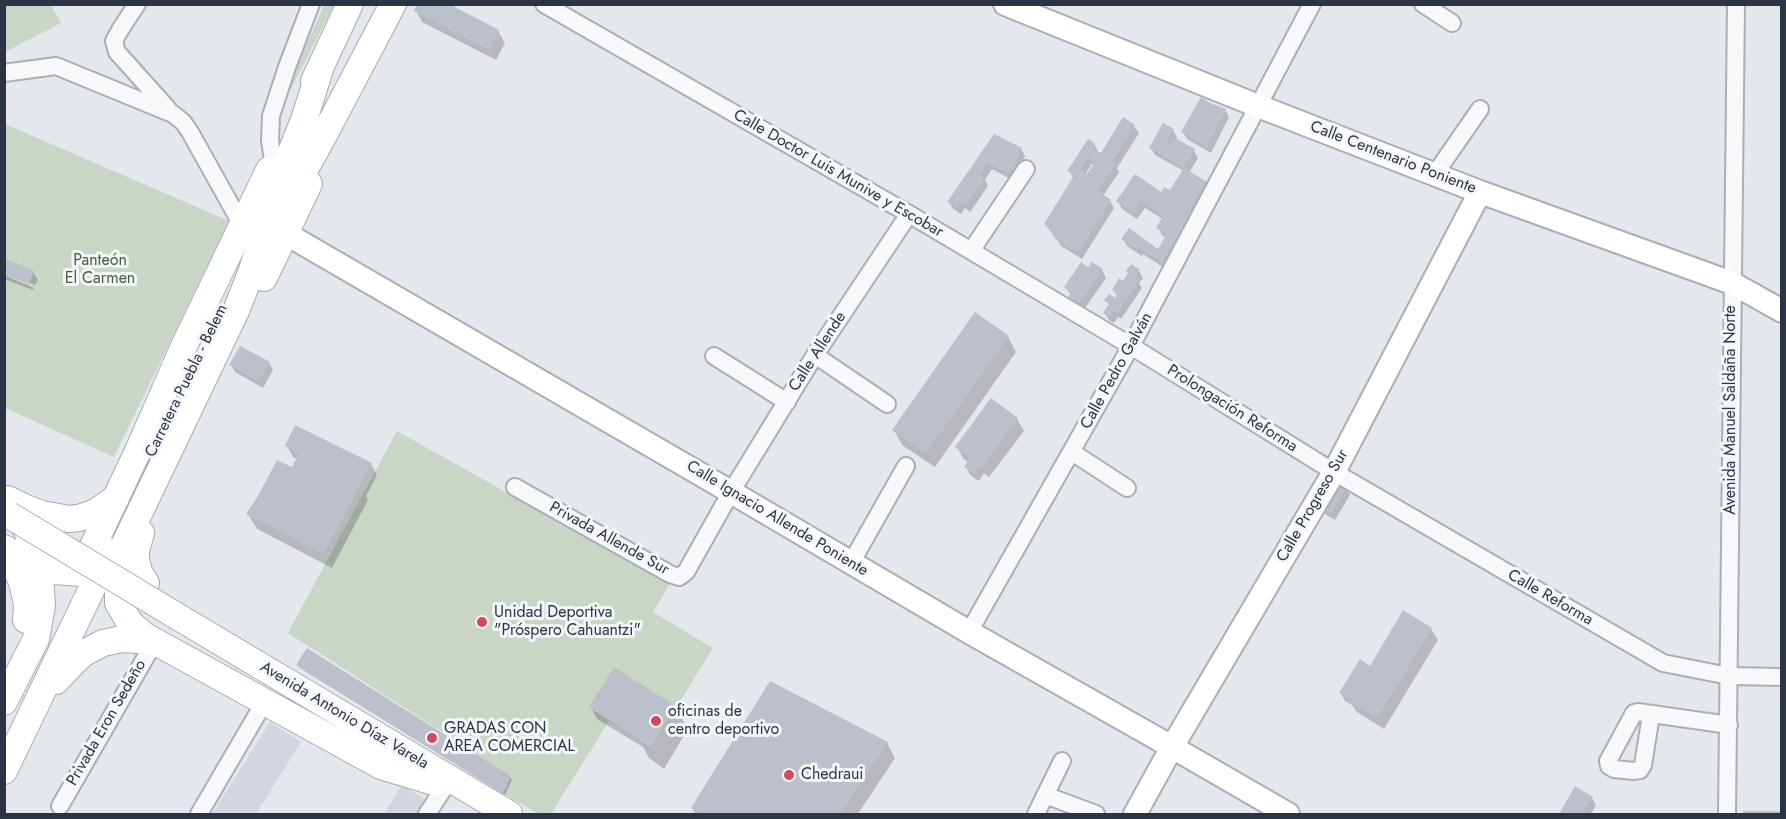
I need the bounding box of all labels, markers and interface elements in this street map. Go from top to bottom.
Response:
street label: Calle Doctor Luis Munive y Escobar [730,106,946,242]
street label: Calle Centenario Poniente [1307,117,1479,199]
park label: Panteón El Carmen [65,251,135,289]
street label: Carretera Puebla - Belem [142,301,232,461]
street label: Avenida Manuel Saldaña Norte [1721,305,1741,515]
street label: Calle Allende [785,309,851,395]
street label: Calle Pedro Galván [1077,309,1157,433]
street label: Prolongación Reforma [1163,361,1301,457]
street label: Calle Progreso Sur [1273,446,1353,566]
street label: Calle Ignacio Allende Poniente [683,457,871,581]
street label: Privada Allende Sur [546,498,672,580]
street label: Calle Reforma [1504,566,1596,630]
place label: Unidad Deportiva "Próspero Cahuantzi" [494,603,641,641]
marker: Unidad Deportiva "Próspero Cahuantzi" [475,615,489,629]
street label: Privada Eron Sedeño [63,657,151,789]
street label: Avenida Antonio Díaz Varela [256,658,432,774]
place label: oficinas de centro deportivo [668,702,779,740]
marker: oficinas de centro deportivo [649,714,663,728]
place label: GRADAS CON AREA COMERCIAL [444,719,575,757]
marker: GRADAS CON AREA COMERCIAL [425,731,439,745]
place label: Chedraui [801,765,863,785]
marker: Chedraui [782,768,796,782]

